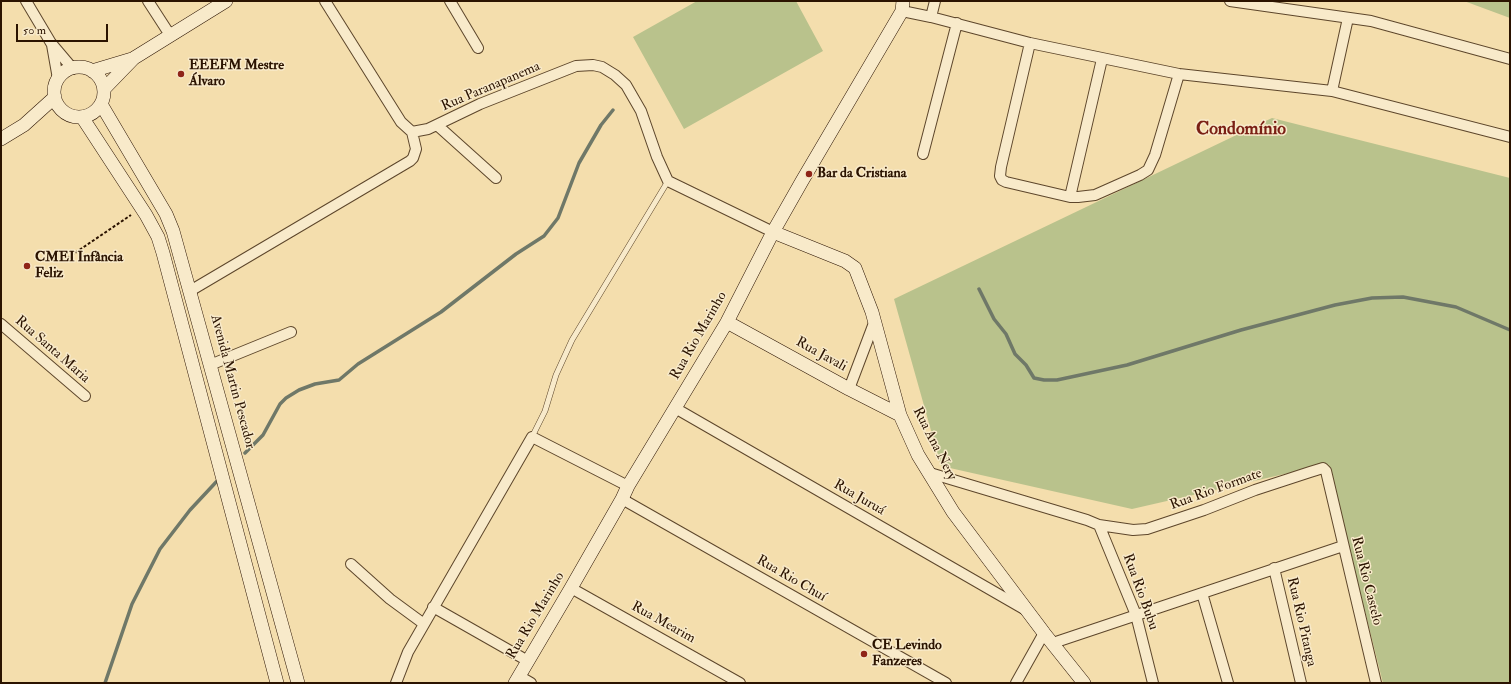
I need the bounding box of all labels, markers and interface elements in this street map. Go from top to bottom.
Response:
scale bar [18,16,110,42]
text: 50 m [23,23,46,38]
place label: EEEFM Mestre Álvaro [189,58,284,90]
street label: Rua Paranapanema [439,59,543,115]
marker: EEEFM Mestre Álvaro [176,69,186,79]
district label: Condomínio [1196,119,1286,141]
place label: Bar da Cristiana [817,166,907,182]
marker: Bar da Cristiana [804,169,814,179]
place label: CMEI Infância Feliz [35,250,123,282]
marker: CMEI Infância Feliz [22,261,32,271]
street label: Rua Rio Marinho [667,289,731,383]
street label: Rua Santa Maria [11,313,93,387]
street label: Avenida Martin Pescador [206,313,258,451]
street label: Rua Javali [793,334,849,376]
street label: Rua Ana Nery [908,405,960,483]
street label: Rua Rio Formate [1168,466,1264,514]
street label: Rua Juruá [830,477,888,519]
street label: Rua Rio Castelo [1347,535,1385,627]
street label: Rua Rio Chuí [753,552,829,606]
street label: Rua Rio Bubu [1118,552,1162,632]
street label: Rua Rio Marinho [503,569,569,663]
street label: Rua Rio Pitanga [1283,576,1319,668]
street label: Rua Mearim [628,599,698,647]
place label: CE Levindo Fanzeres [872,638,942,670]
marker: CE Levindo Fanzeres [859,649,869,659]

